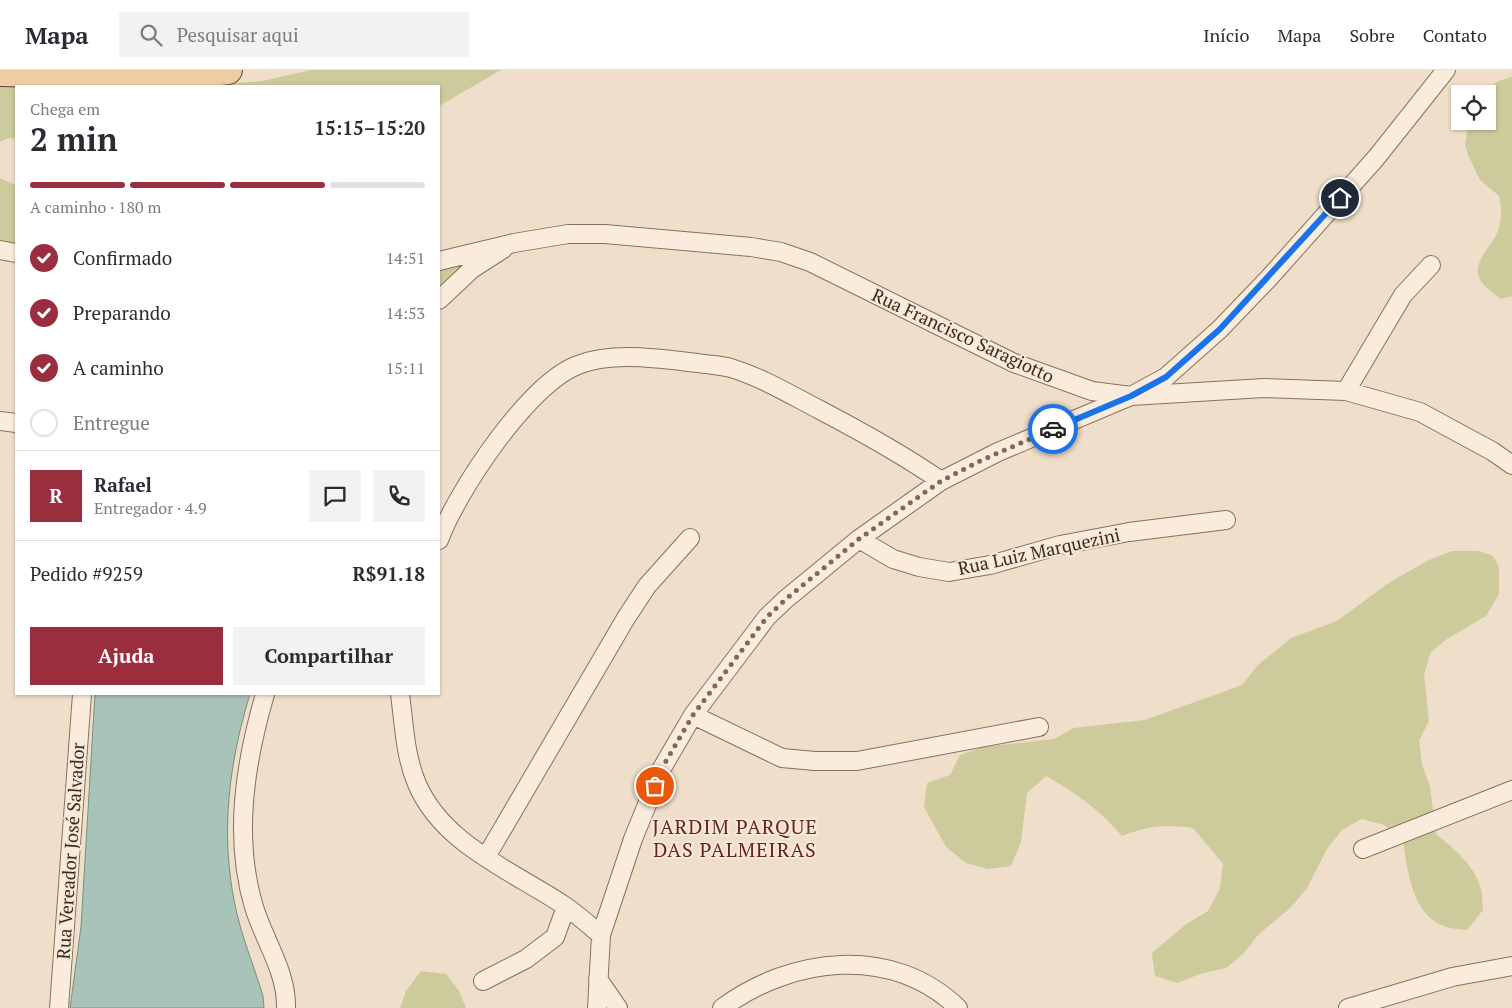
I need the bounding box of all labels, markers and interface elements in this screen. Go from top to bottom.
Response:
search box [119,12,469,57]
text: Mapa [25,19,89,51]
icon: search [137,21,165,49]
text: Pesquisar aqui [177,22,299,47]
text: Início [1203,23,1249,47]
text: Mapa [1277,23,1321,47]
text: Sobre [1349,23,1395,47]
text: Contato [1423,23,1487,47]
map controls [1451,85,1496,130]
button: locate [1451,85,1496,130]
text: Chega em [30,98,100,120]
text: 15:15–15:20 [314,115,425,140]
text: 2 min [30,118,118,160]
pin [1319,177,1361,219]
icon: home [1326,184,1354,212]
text: A caminho · 180 m [30,196,161,218]
icon: check [30,244,58,272]
text: Confirmado [73,245,172,270]
text: 14:51 [386,247,425,269]
street label: Rua Francisco Saragiotto [868,282,1058,388]
icon: check [30,299,58,327]
text: Preparando [73,300,171,325]
text: 14:53 [386,302,425,324]
icon: check [30,354,58,382]
text: A caminho [73,355,164,380]
text: 15:11 [386,357,425,379]
courier [1028,404,1078,454]
text: Entregue [73,410,150,435]
icon: car [1039,415,1067,443]
button: chat [309,470,361,522]
button: phone [373,470,425,522]
text: Rafael [94,472,152,497]
text: R [49,483,63,508]
text: Entregador · 4.9 [94,497,206,519]
street label: Rua Luiz Marquezini [956,522,1122,580]
text: Pedido #9259 [30,561,143,586]
text: R$91.18 [352,561,425,586]
button: Ajuda [30,627,223,685]
button: Compartilhar [233,627,425,685]
street label: Rua Vereador José Salvador [50,742,90,960]
pin [634,765,676,807]
icon: bag [641,772,669,800]
district label: JARDIM PARQUE DAS PALMEIRAS [652,813,818,863]

